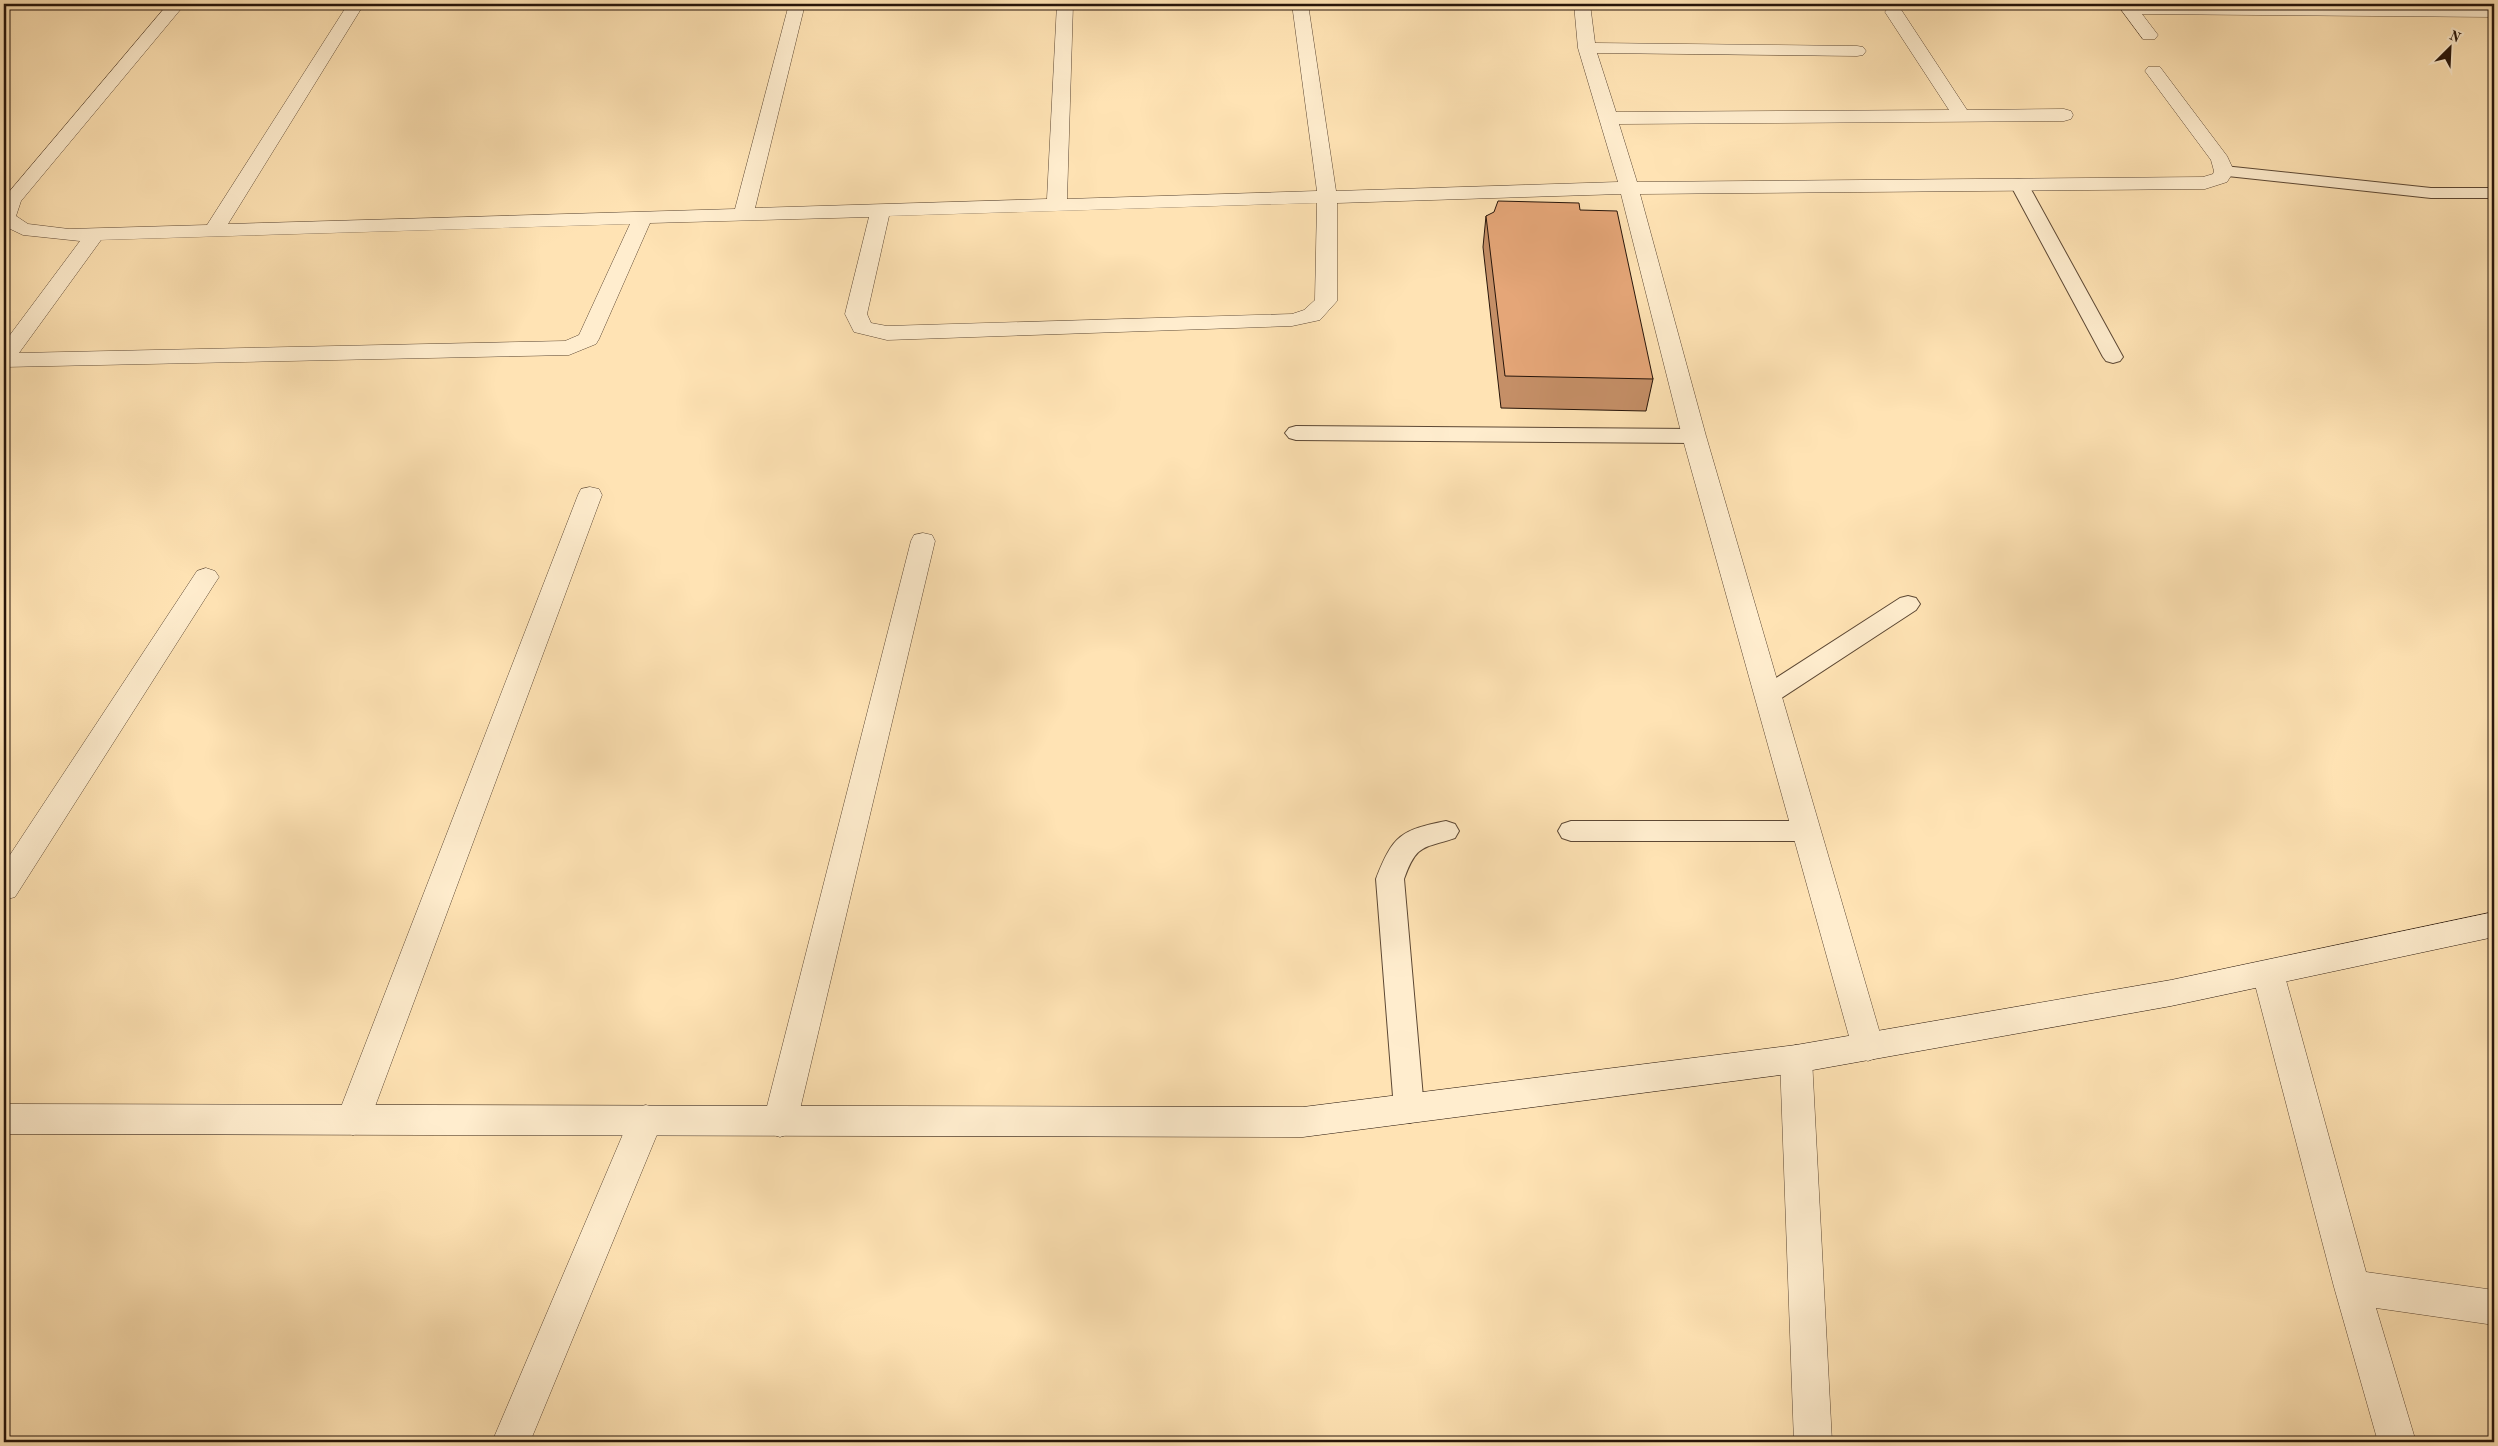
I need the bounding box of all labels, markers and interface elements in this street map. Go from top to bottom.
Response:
north arrow [2426,22,2476,72]
text: N [2447,28,2463,46]

